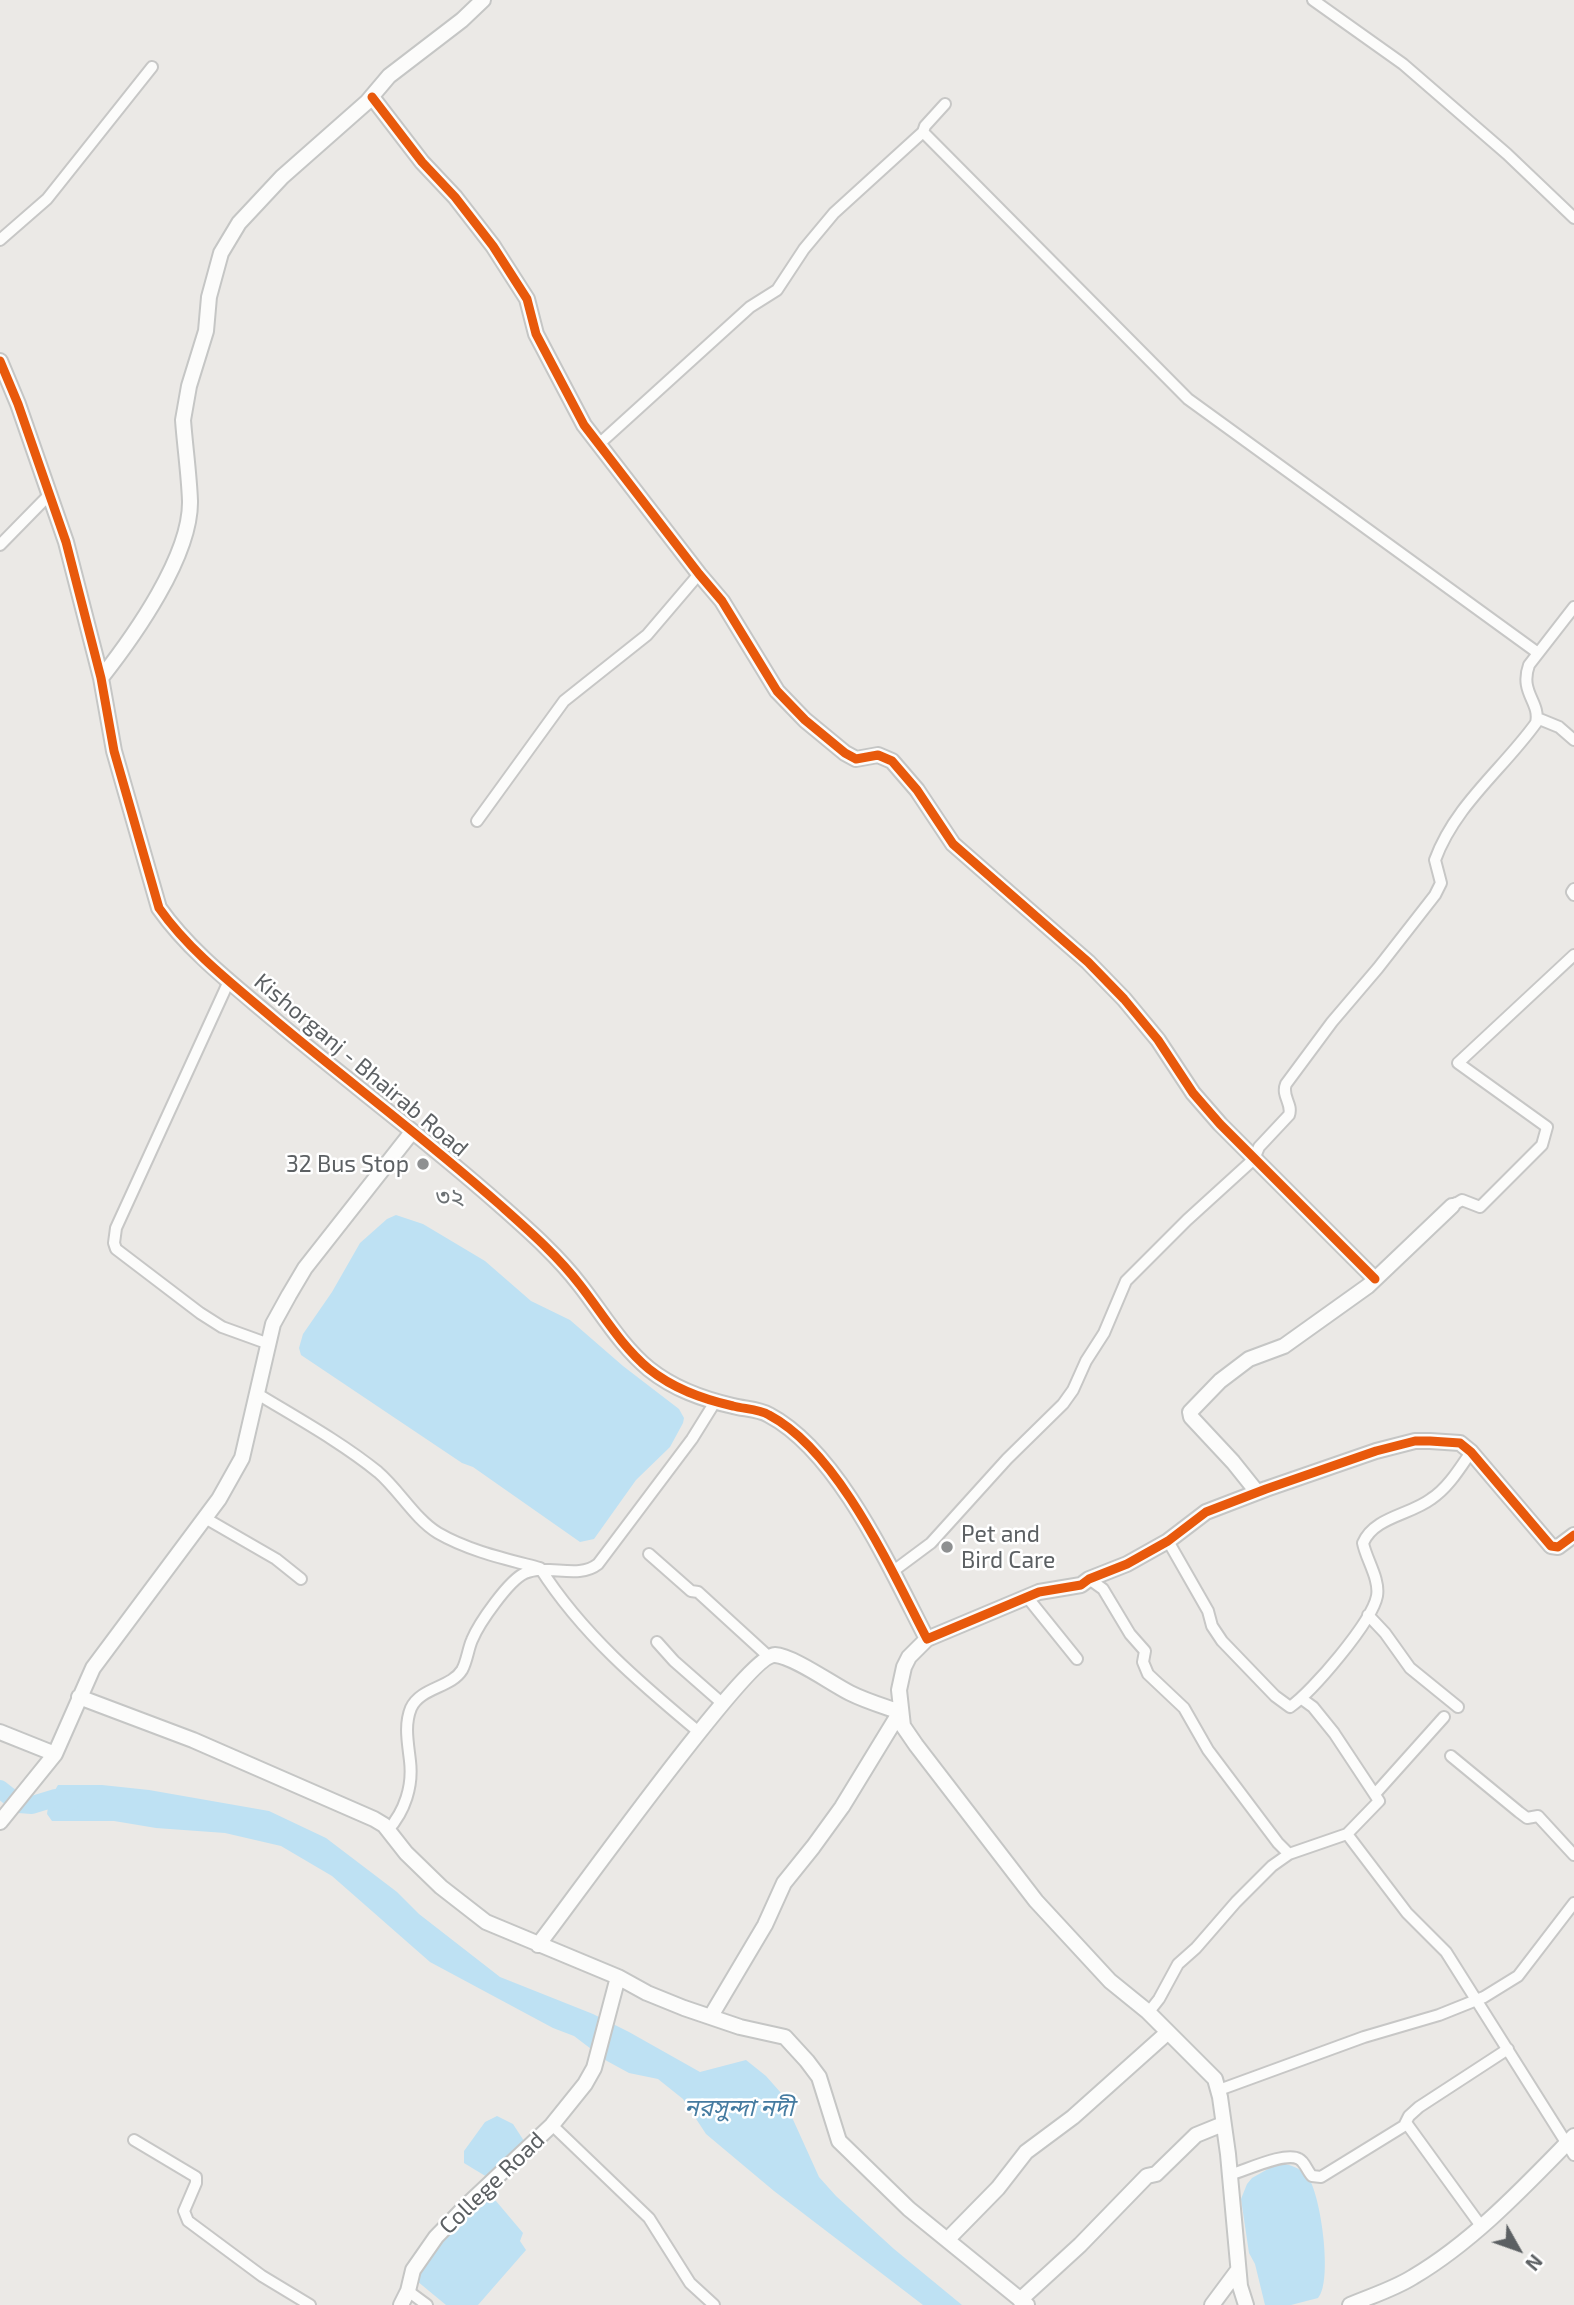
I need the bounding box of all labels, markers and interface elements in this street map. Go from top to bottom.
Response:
street label: Kishorganj - Bhairab Road [248,967,474,1163]
place label: 32 Bus Stop [286,1150,409,1178]
marker: 32 Bus Stop [415,1156,431,1172]
district label: ৩২ [436,1183,464,1211]
place label: Pet and Bird Care [961,1520,1055,1574]
marker: Pet and Bird Care [939,1539,955,1555]
water label: নরসুন্দা নদী [684,2094,794,2122]
street label: College Road [434,2126,550,2240]
north arrow [1483,2214,1553,2284]
text: N [1521,2250,1548,2275]

